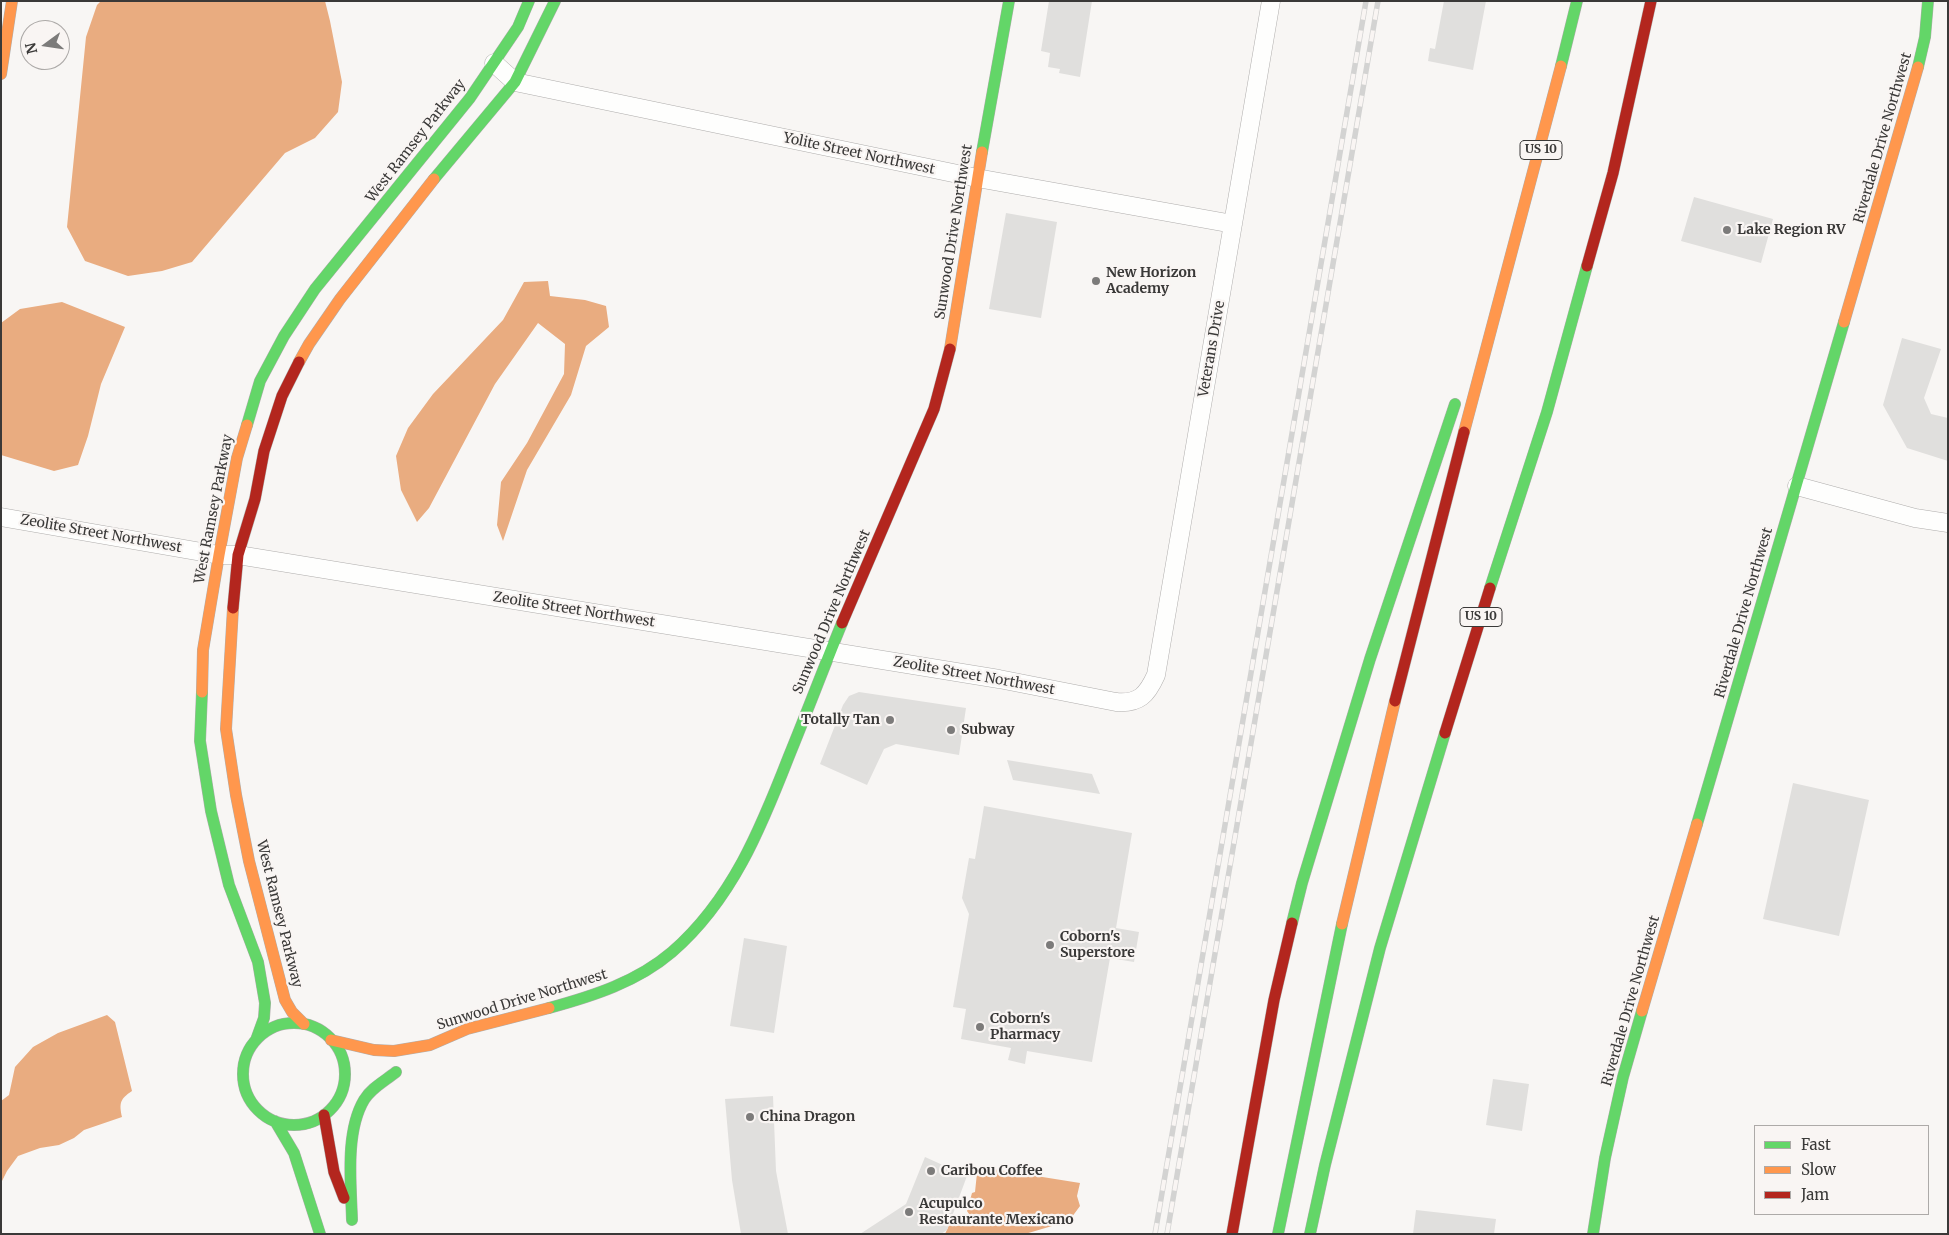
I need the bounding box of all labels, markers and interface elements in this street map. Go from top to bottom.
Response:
north arrow [20,20,70,70]
text: N [21,41,41,56]
street label: Riverdale Drive Northwest [1851,51,1915,225]
street label: West Ramsey Parkway [363,76,469,206]
street label: Yolite Street Northwest [782,130,936,178]
road number: US 10 [1520,140,1562,160]
street label: Sunwood Drive Northwest [932,143,976,321]
place label: Lake Region RV [1737,222,1846,238]
marker: Lake Region RV [1721,224,1733,236]
place label: New Horizon Academy [1106,265,1196,298]
marker: New Horizon Academy [1090,275,1102,287]
street label: Veterans Drive [1195,299,1229,399]
street label: West Ramsey Parkway [191,433,237,585]
street label: Zeolite Street Northwest [19,512,183,556]
street label: Riverdale Drive Northwest [1712,526,1776,700]
street label: Sunwood Drive Northwest [790,527,874,697]
street label: Zeolite Street Northwest [492,589,656,631]
road number: US 10 [1460,608,1502,626]
street label: Zeolite Street Northwest [892,654,1056,698]
place label: Totally Tan [801,712,880,728]
marker: Totally Tan [884,714,896,726]
place label: Subway [961,722,1015,738]
marker: Subway [945,724,957,736]
street label: West Ramsey Parkway [253,838,305,990]
street label: Riverdale Drive Northwest [1599,914,1663,1088]
place label: Coborn's Superstore [1060,929,1135,962]
marker: Coborn's Superstore [1044,939,1056,951]
street label: Sunwood Drive Northwest [435,966,609,1034]
place label: Coborn's Pharmacy [990,1011,1060,1044]
marker: Coborn's Pharmacy [974,1021,986,1033]
place label: China Dragon [760,1109,855,1125]
marker: China Dragon [744,1111,756,1123]
legend [1754,1125,1929,1215]
text: Fast [1801,1135,1831,1154]
text: Slow [1801,1160,1836,1179]
place label: Caribou Coffee [941,1163,1042,1179]
marker: Caribou Coffee [925,1165,937,1177]
text: Jam [1801,1185,1829,1204]
place label: Acupulco Restaurante Mexicano [919,1196,1074,1228]
marker: Acupulco Restaurante Mexicano [903,1206,915,1218]

